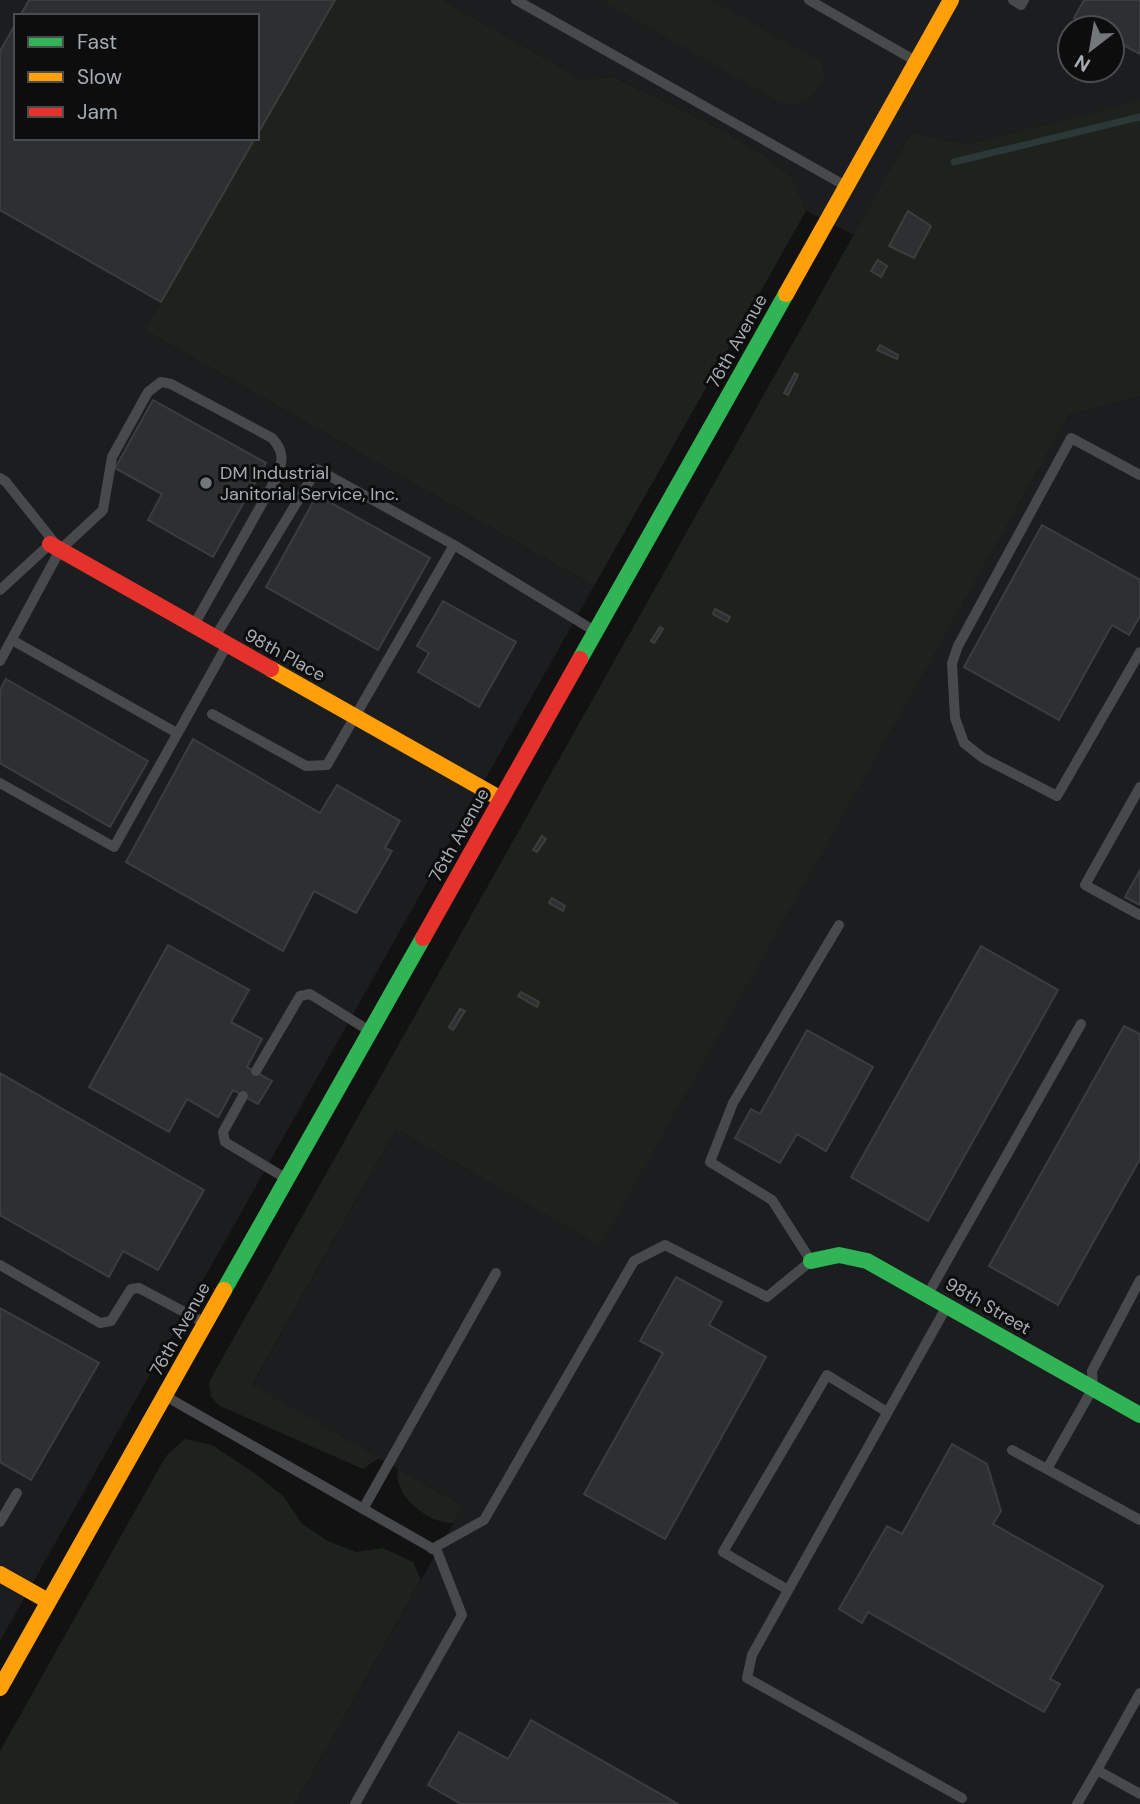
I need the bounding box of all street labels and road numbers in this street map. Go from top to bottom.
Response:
street label: 76th Avenue [701,290,773,392]
street label: 98th Place [240,623,330,687]
street label: 76th Avenue [423,784,495,886]
street label: 98th Street [941,1272,1035,1340]
street label: 76th Avenue [144,1278,216,1380]

